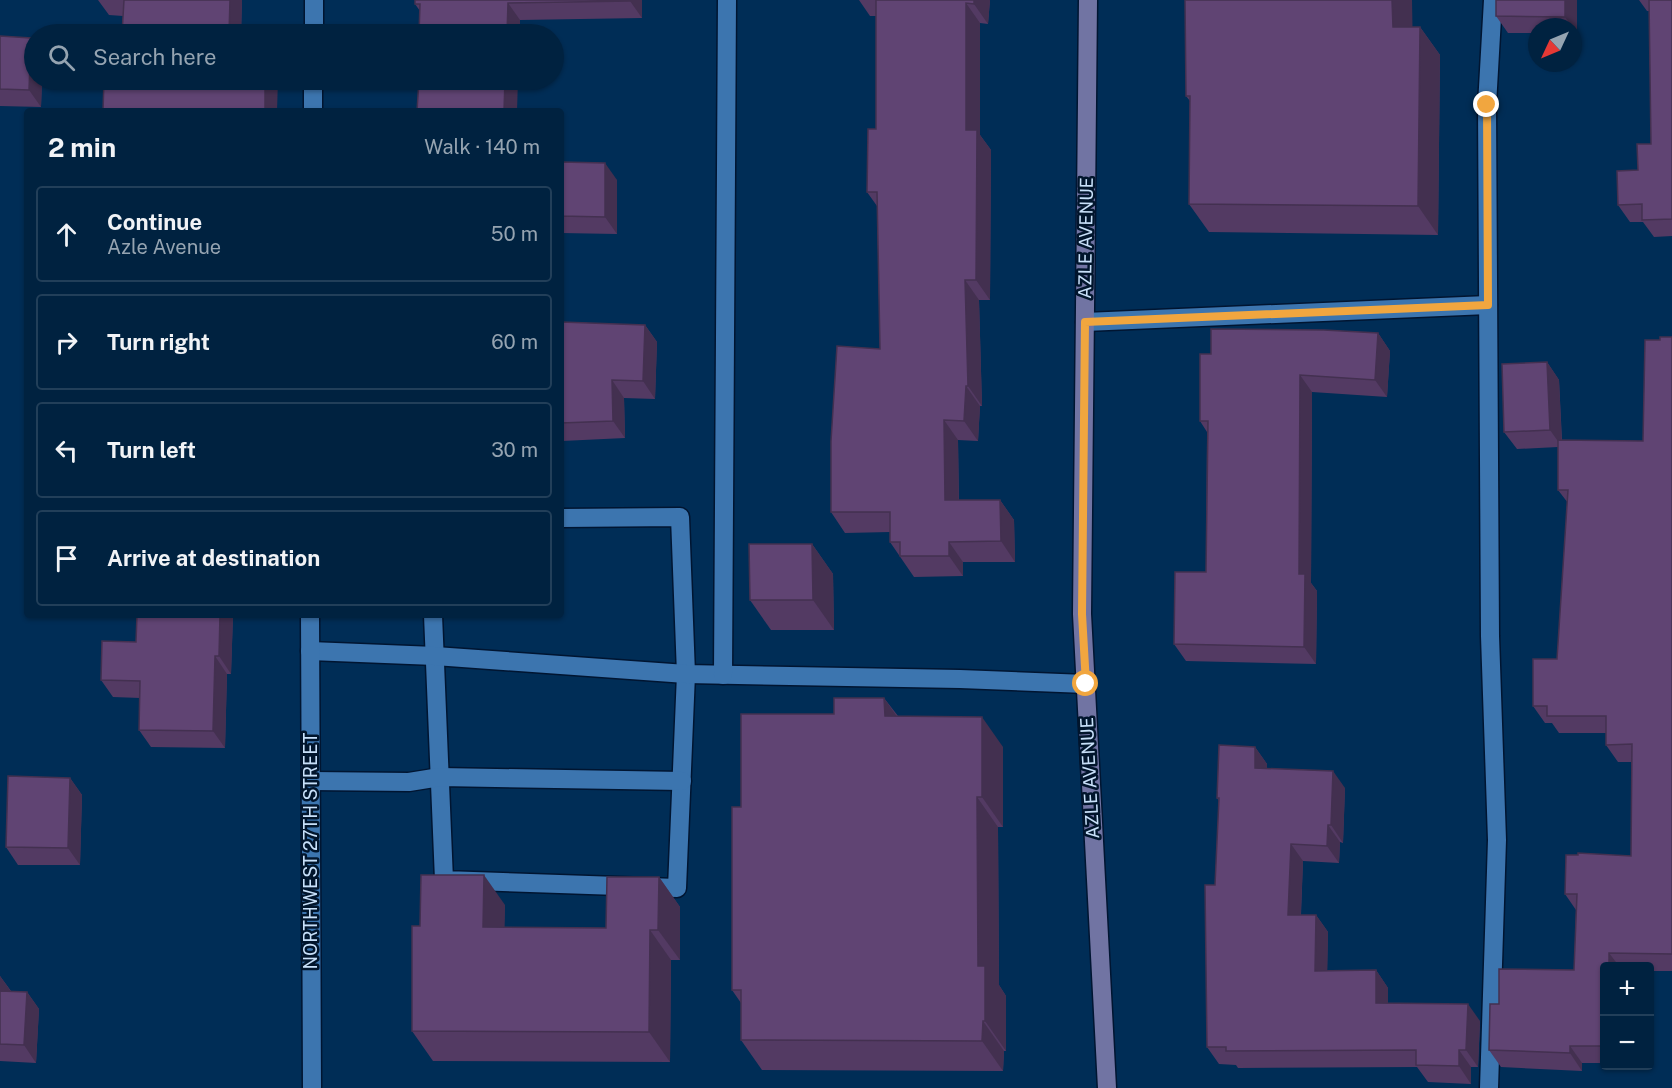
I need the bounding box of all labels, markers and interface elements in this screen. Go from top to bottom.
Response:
north arrow [1528,18,1582,72]
search box [24,24,564,90]
icon: search [45,41,78,74]
text: Search here [93,44,217,70]
route end [1473,91,1499,117]
text: 2 min [48,132,116,163]
text: Walk · 140 m [424,135,540,159]
street label: AZLE AVENUE [1074,177,1097,299]
text: Continue [107,209,202,235]
icon: ahead [50,218,83,251]
text: 50 m [491,222,538,246]
text: Azle Avenue [107,235,221,259]
icon: right [50,326,83,359]
text: Turn right [107,329,210,355]
text: 60 m [491,330,538,354]
icon: left [50,434,83,467]
text: Turn left [107,437,196,463]
text: 30 m [491,438,538,462]
icon: arrive [50,542,83,575]
text: Arrive at destination [107,545,320,571]
route start [1072,670,1098,696]
street label: AZLE AVENUE [1076,717,1103,839]
street label: NORTHWEST 27TH STREET [300,732,321,969]
map controls [1600,962,1654,1070]
button: + [1600,962,1654,1016]
button: − [1600,1016,1654,1070]

